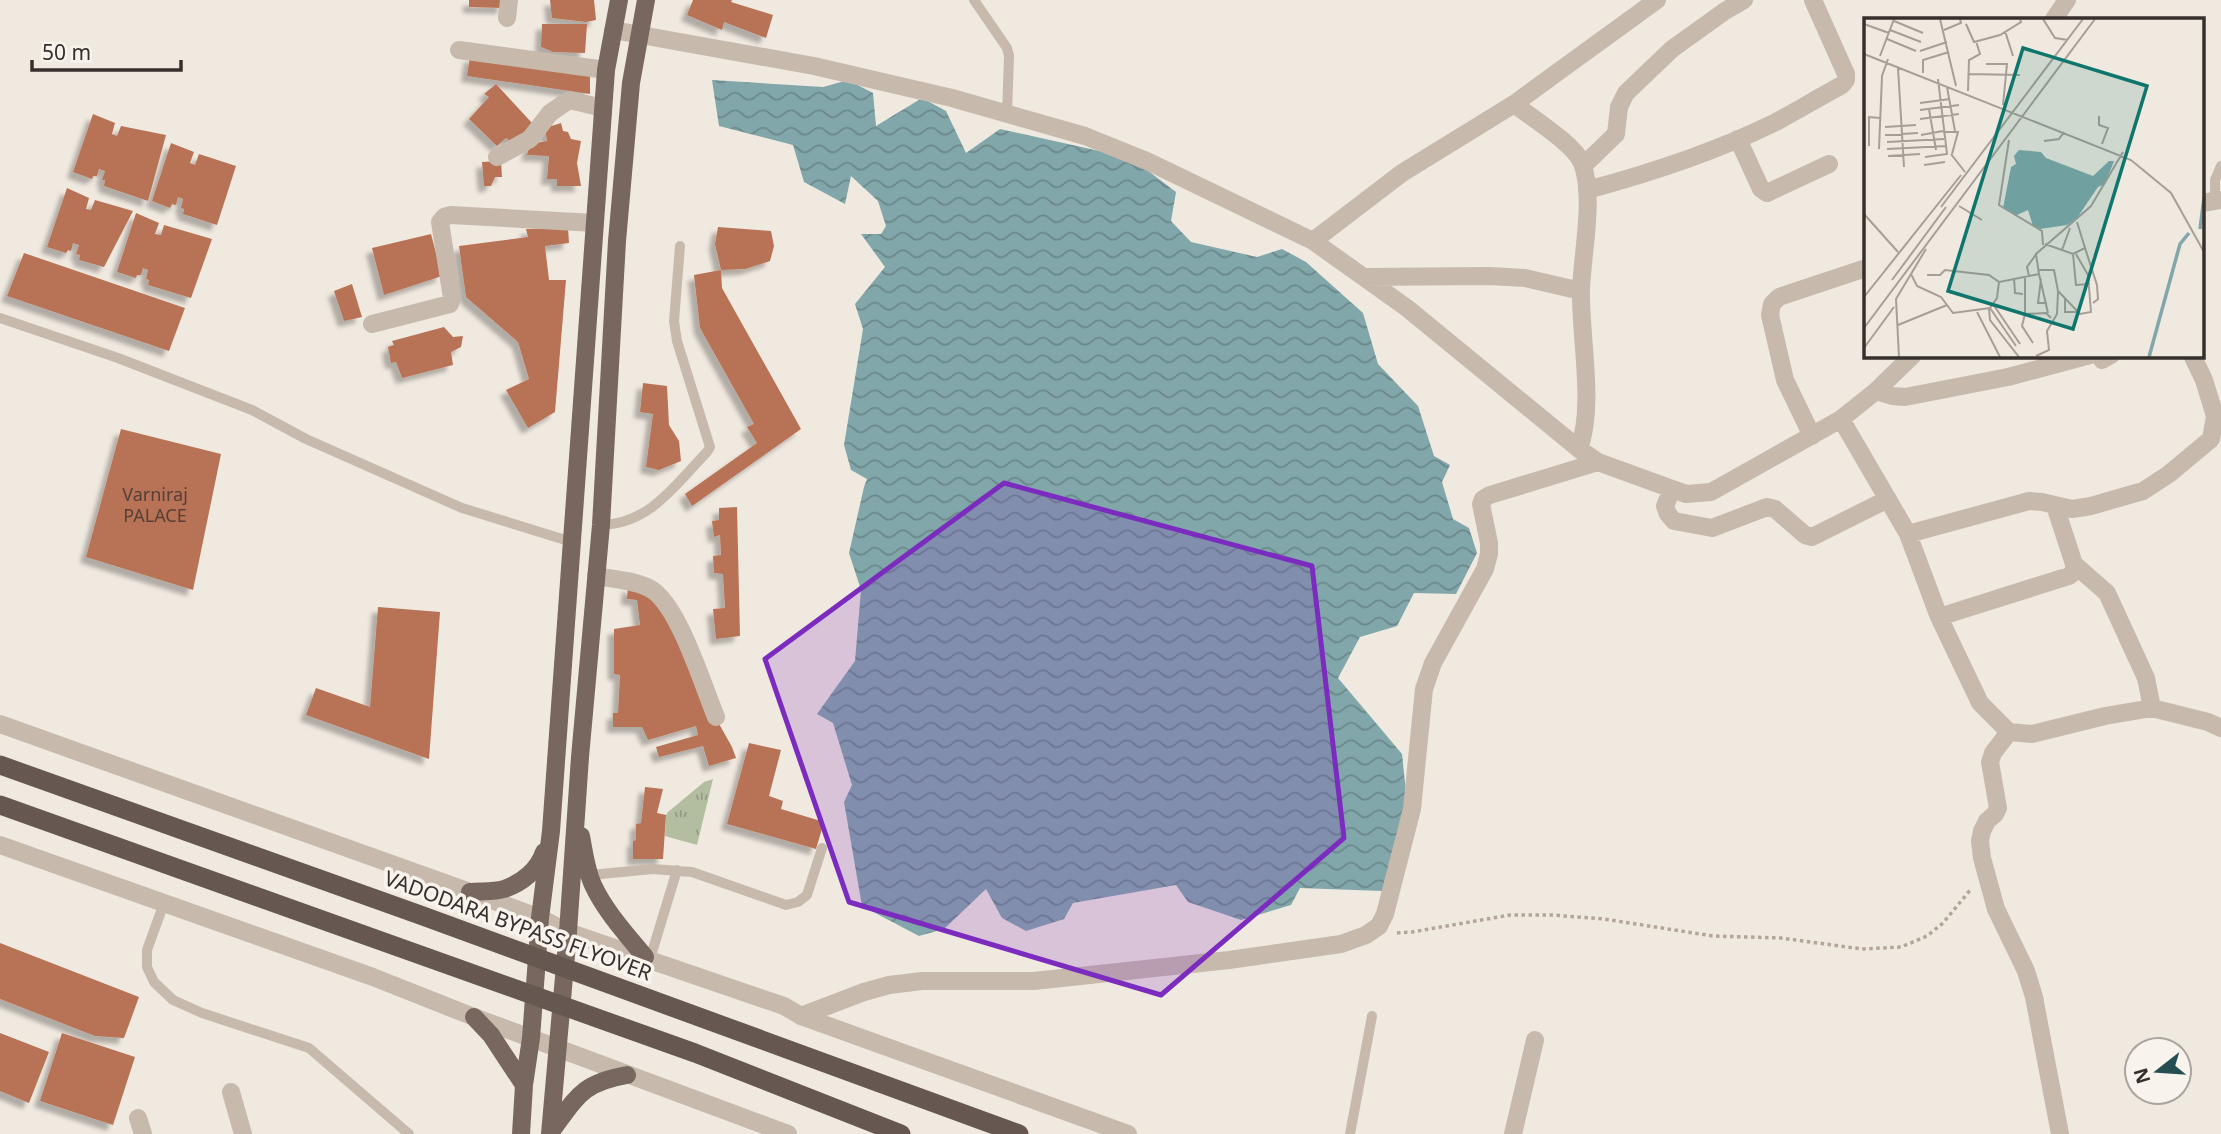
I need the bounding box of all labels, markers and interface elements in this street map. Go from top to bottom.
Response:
inset map [1864,18,2204,357]
scale bar [32,28,180,72]
text: 50 m [42,38,91,66]
house number: Varniraj PALACE [122,482,188,527]
street label: VADODARA BYPASS FLYOVER [381,864,656,987]
north arrow [2123,1036,2193,1106]
text: N [2127,1065,2156,1087]

